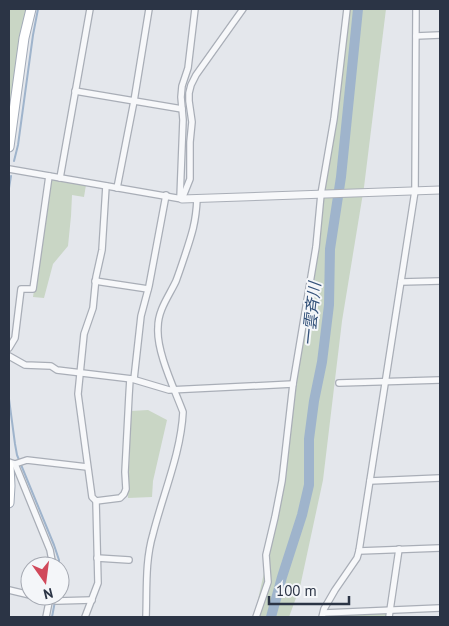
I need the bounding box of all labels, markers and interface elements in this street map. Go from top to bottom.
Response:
water label: 一雲斉川 [298,279,324,347]
north arrow [20,556,70,606]
scale bar [269,574,349,606]
text: 100 m [276,581,317,600]
text: N [42,584,55,603]

